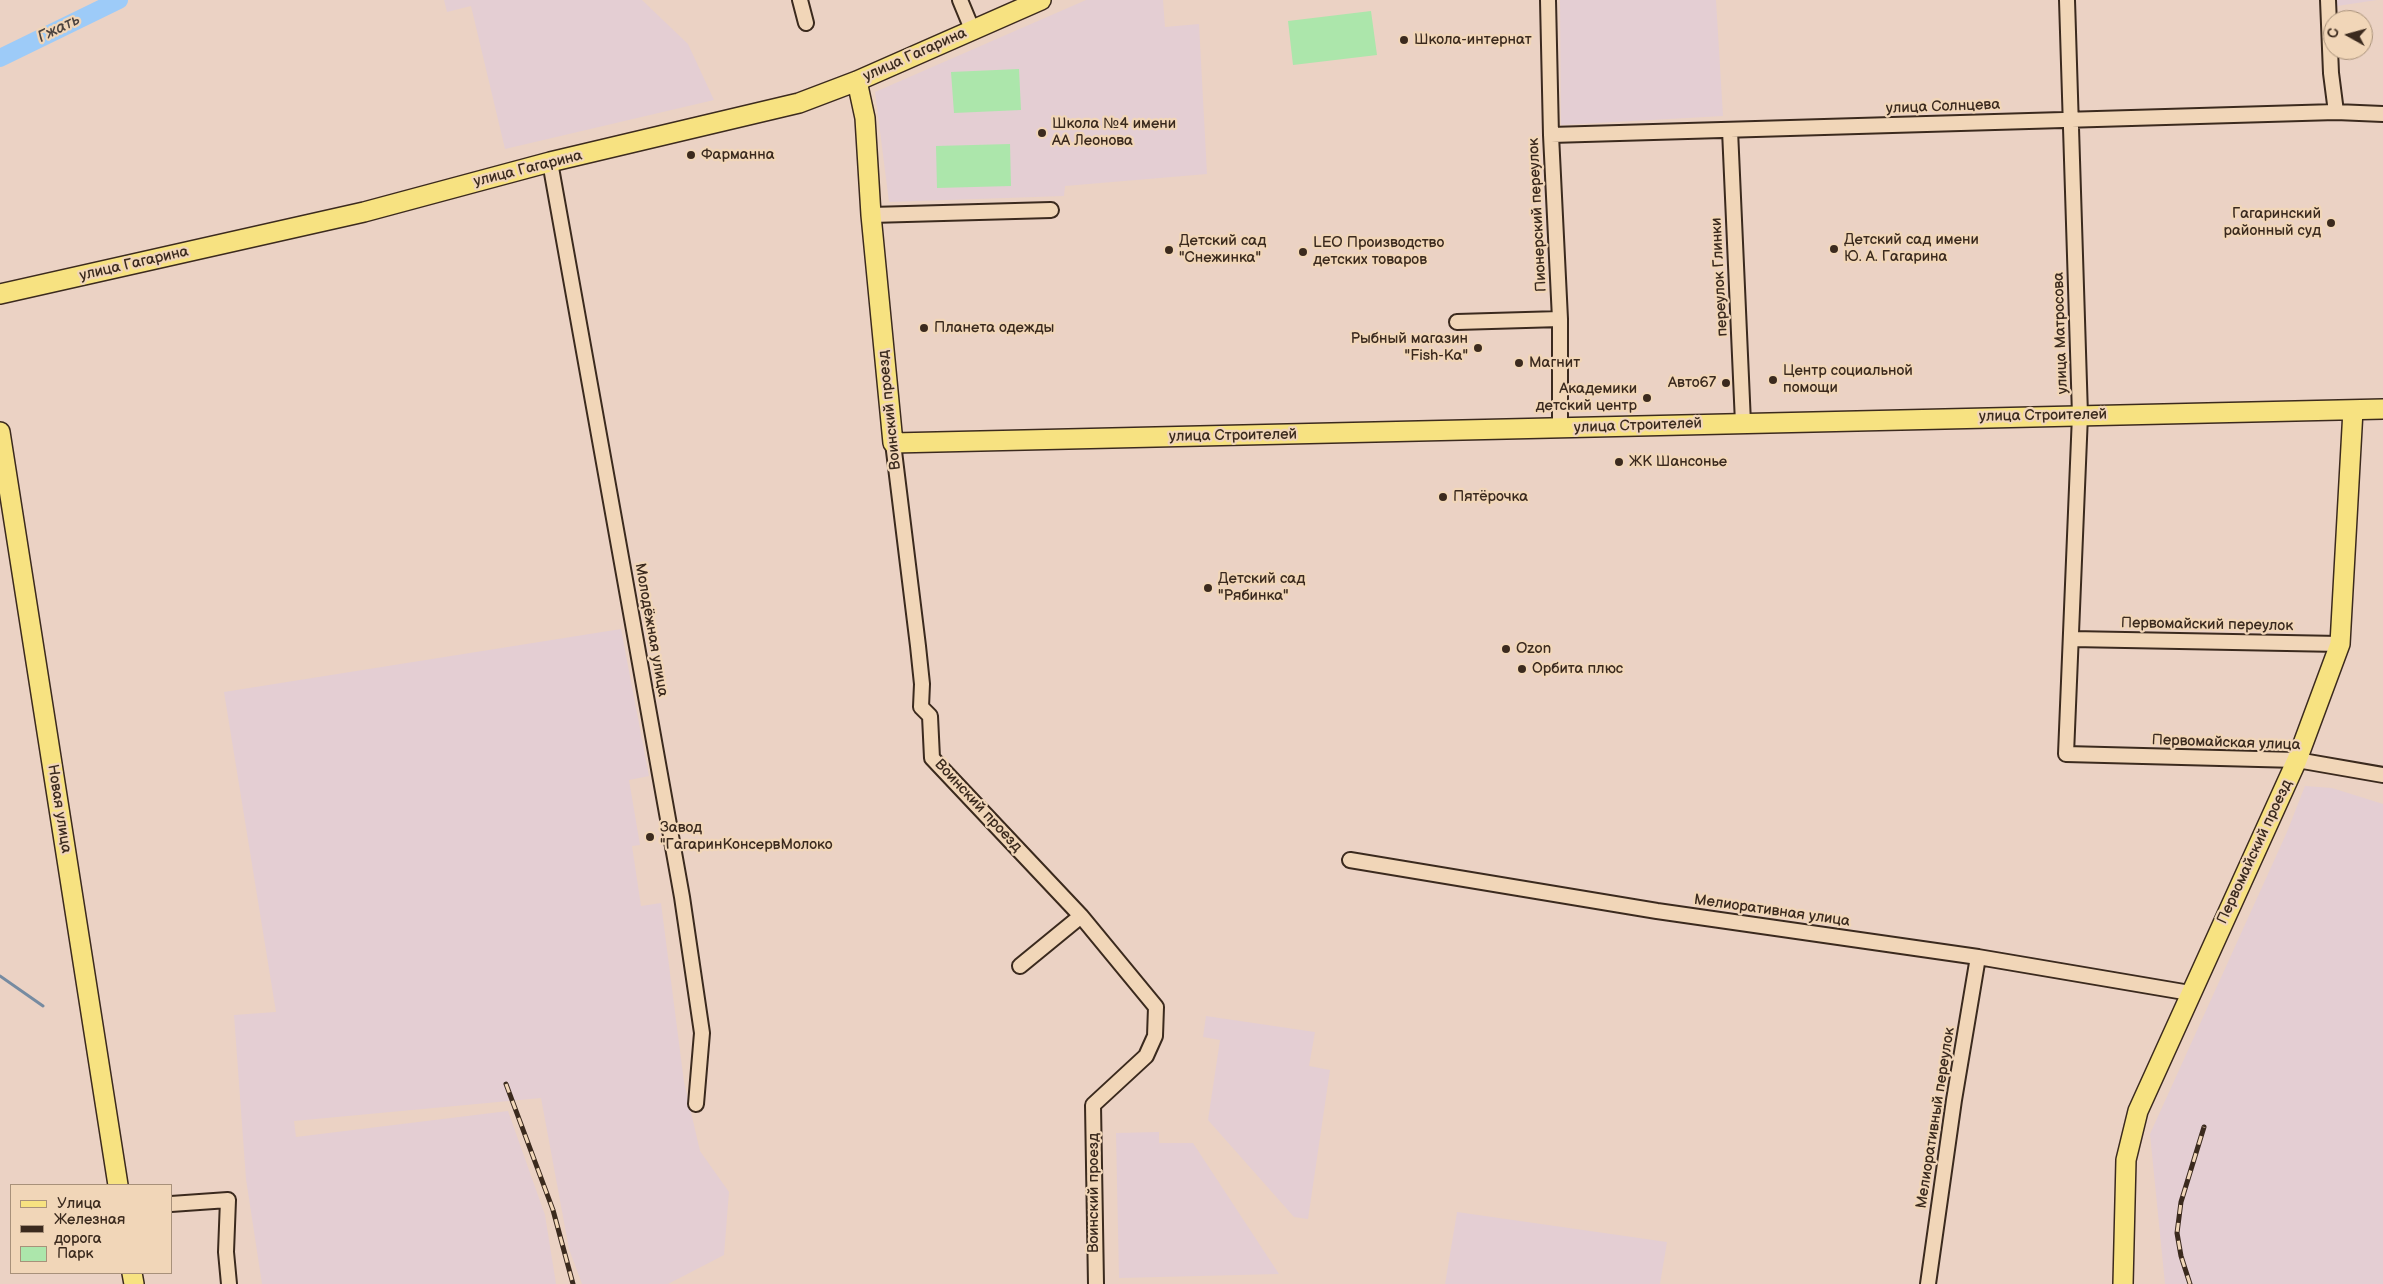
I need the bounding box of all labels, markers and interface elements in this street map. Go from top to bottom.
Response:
north arrow [2323,10,2373,60]
water label: Гжать [35,11,83,47]
street label: улица Гагарина [861,24,969,86]
text: С [2325,27,2343,39]
place label: Школа-интернат [1414,31,1532,49]
marker: Школа-интернат [1398,34,1410,46]
street label: улица Солнцева [1886,96,2000,118]
place label: Школа №4 имени АА Леонова [1052,115,1176,150]
marker: Школа №4 имени АА Леонова [1036,127,1048,139]
street label: Пионерский переулок [1525,138,1551,292]
place label: Фарманна [701,146,775,164]
street label: улица Гагарина [472,147,584,191]
marker: Фарманна [685,149,697,161]
place label: Гагаринский районный суд [2224,205,2321,240]
street label: переулок Глинки [1708,217,1732,337]
marker: Гагаринский районный суд [2325,217,2337,229]
place label: Детский сад имени Ю. А. Гагарина [1844,231,1979,266]
place label: Детский сад "Снежинка" [1179,232,1266,267]
place label: LEO Производство детских товаров [1313,234,1444,269]
street label: улица Гагарина [78,243,190,285]
marker: Детский сад имени Ю. А. Гагарина [1828,243,1840,255]
marker: Детский сад "Снежинка" [1163,244,1175,256]
marker: LEO Производство детских товаров [1297,246,1309,258]
street label: улица Матросова [2050,272,2072,394]
place label: Планета одежды [934,319,1054,337]
marker: Планета одежды [918,322,930,334]
place label: Рыбный магазин "Fish-Ка" [1350,330,1468,365]
marker: Рыбный магазин "Fish-Ка" [1472,342,1484,354]
street label: Воинский проезд [875,349,905,471]
place label: Магнит [1529,354,1580,372]
marker: Магнит [1513,357,1525,369]
place label: Центр социальной помощи [1783,362,1913,397]
place label: Авто67 [1668,374,1716,392]
marker: Центр социальной помощи [1767,374,1779,386]
marker: Авто67 [1720,377,1732,389]
place label: Академики детский центр [1535,380,1637,415]
marker: Академики детский центр [1641,392,1653,404]
street label: улица Строителей [1979,406,2107,426]
street label: улица Строителей [1574,415,1702,437]
street label: улица Строителей [1169,426,1297,446]
place label: ЖК Шансонье [1629,453,1727,471]
marker: ЖК Шансонье [1613,456,1625,468]
place label: Пятёрочка [1453,488,1528,506]
marker: Пятёрочка [1437,491,1449,503]
street label: Молодёжная улица [630,562,672,698]
place label: Детский сад "Рябинка" [1218,570,1305,605]
marker: Детский сад "Рябинка" [1202,582,1214,594]
street label: Первомайский переулок [2121,614,2293,636]
place label: Ozon [1516,640,1551,658]
marker: Ozon [1500,643,1512,655]
place label: Орбита плюс [1532,660,1623,678]
marker: Орбита плюс [1516,663,1528,675]
street label: Первомайская улица [2151,731,2301,755]
street label: Воинский проезд [930,756,1026,856]
street label: Новая улица [43,763,75,855]
street label: Первомайский проезд [2214,777,2296,927]
place label: Завод "ГагаринКонсервМолоко [660,819,833,854]
marker: Завод "ГагаринКонсервМолоко [644,831,656,843]
street label: Мелиоративная улица [1693,891,1851,931]
street label: Мелиоративный переулок [1913,1026,1959,1210]
street label: Воинский проезд [1085,1133,1103,1253]
legend [10,1184,172,1274]
text: Улица [57,1194,101,1213]
text: Железная дорога [54,1210,125,1248]
text: Парк [57,1244,94,1263]

